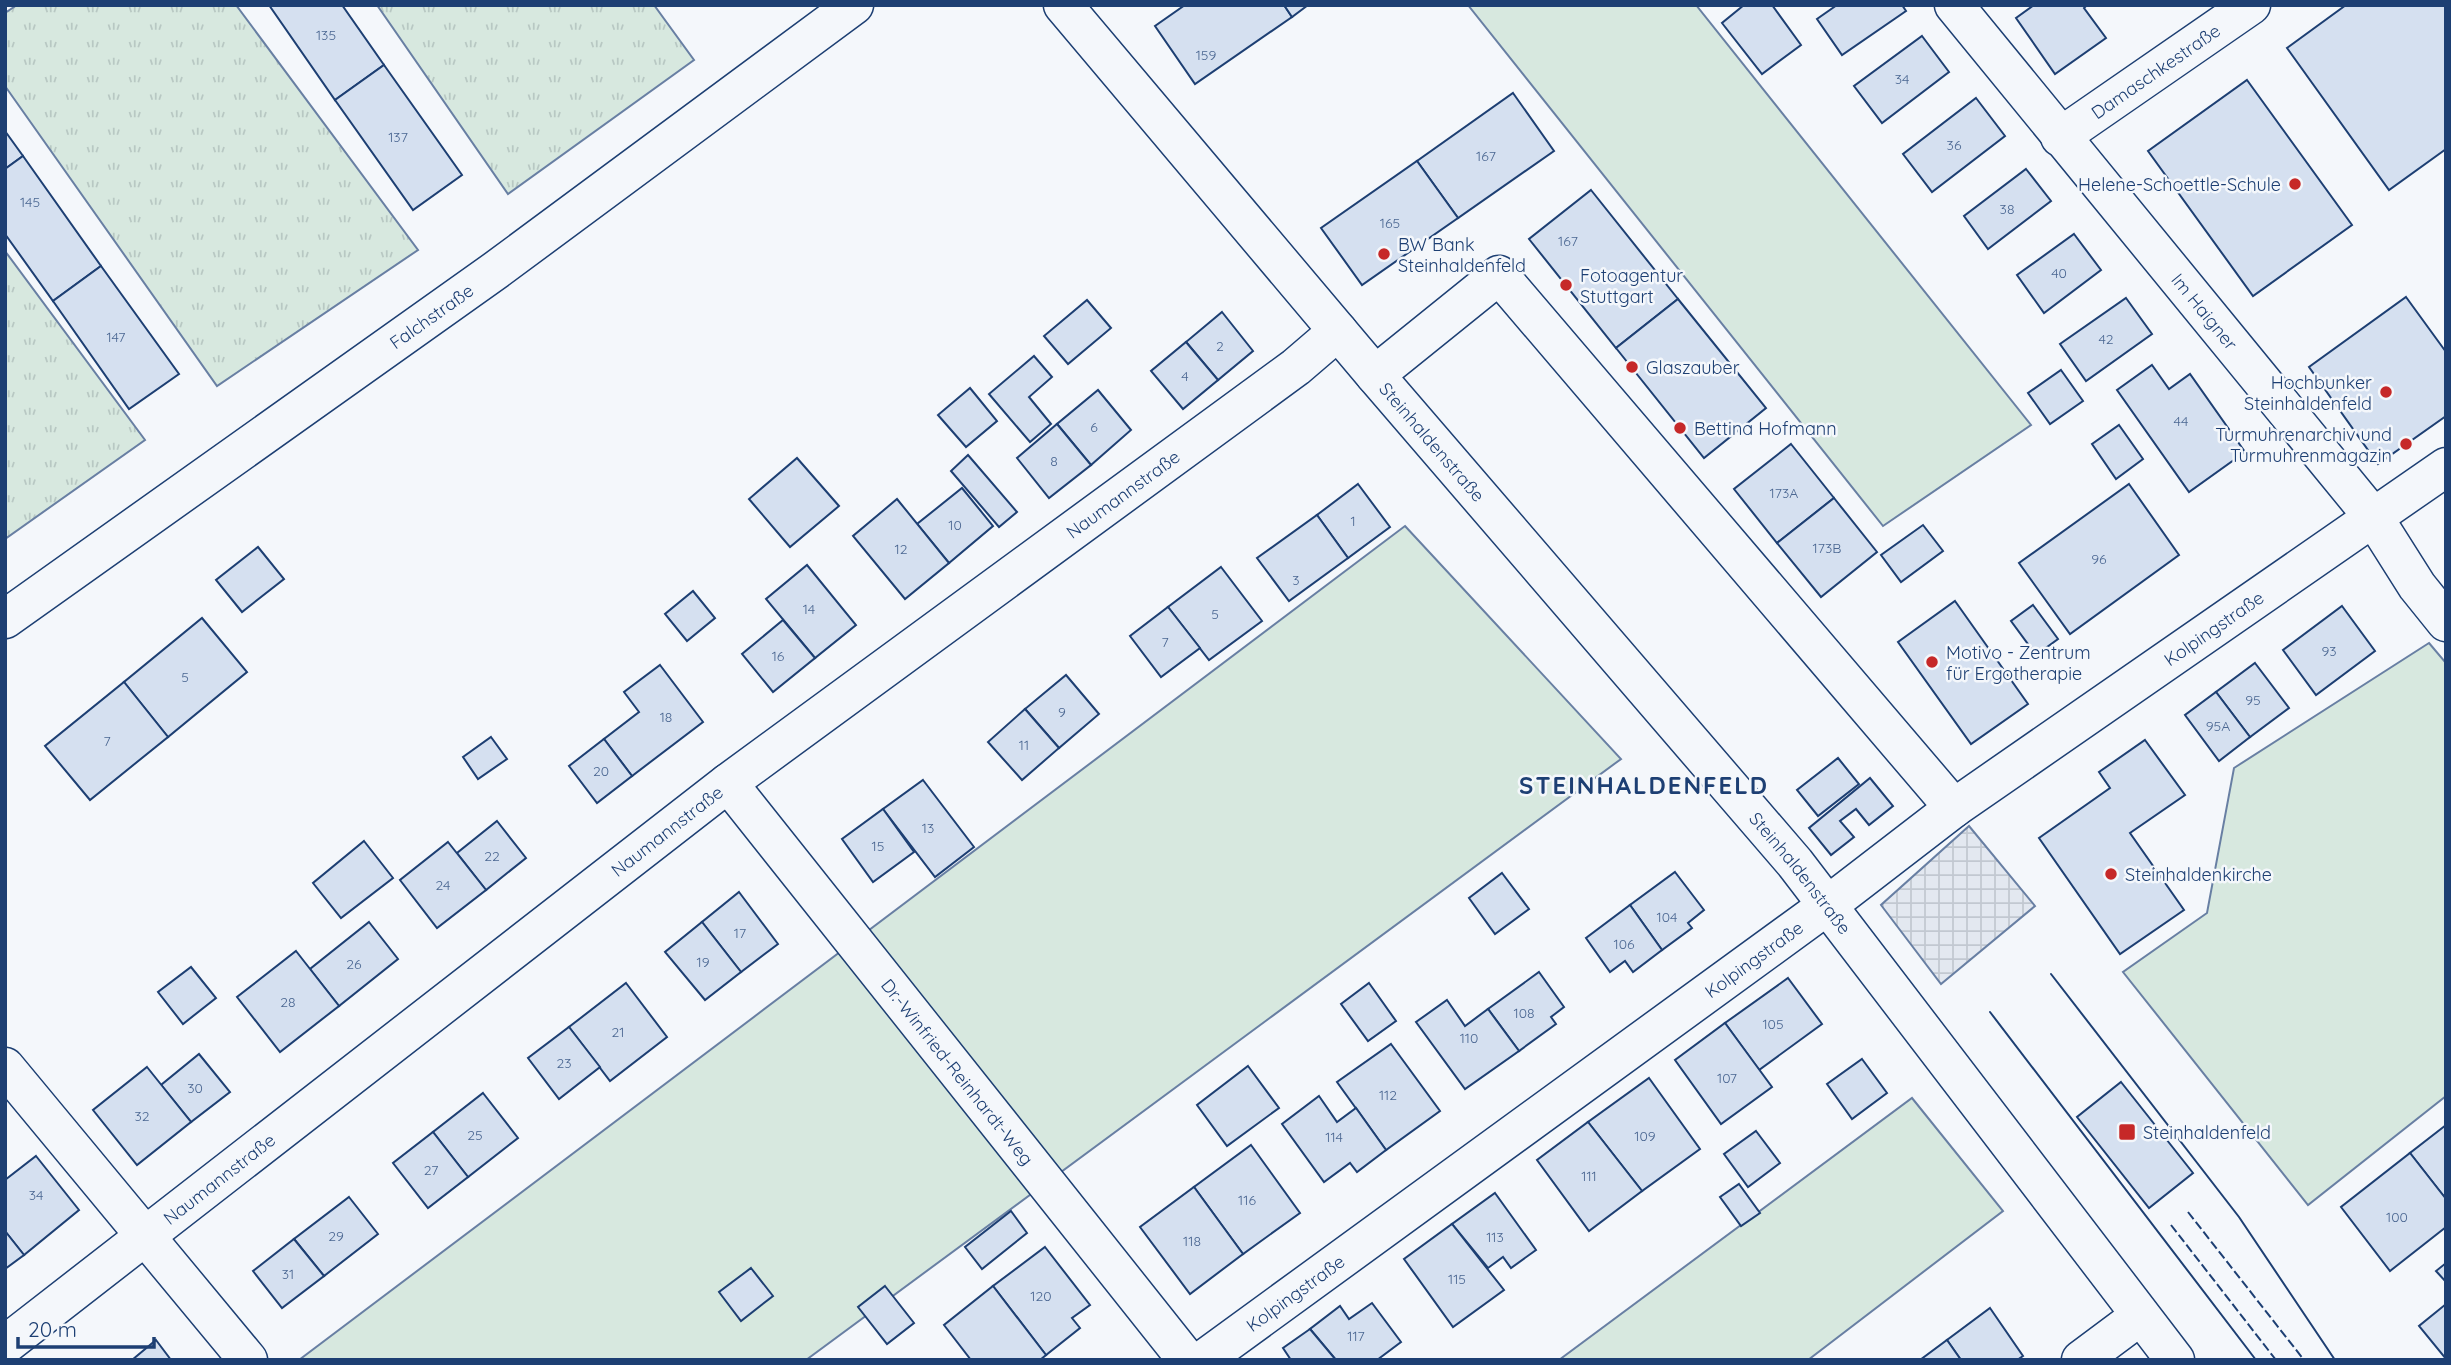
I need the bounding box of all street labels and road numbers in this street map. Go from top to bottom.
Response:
street label: Damaschkestraße [2086,18,2224,124]
street label: Im Haigner [2167,268,2243,354]
street label: Falchstraße [385,278,478,354]
street label: Steinhaldenstraße [1375,377,1490,506]
street label: Naumannstraße [1061,445,1184,543]
street label: Kolpingstraße [2159,585,2268,671]
street label: Naumannstraße [606,780,727,881]
street label: Steinhaldenstraße [1744,807,1857,939]
street label: Kolpingstraße [1700,916,1807,1003]
street label: Dr.-Winfried-Reinhardt-Weg [877,974,1039,1170]
street label: Naumannstraße [158,1128,280,1229]
street label: Kolpingstraße [1241,1249,1349,1336]

